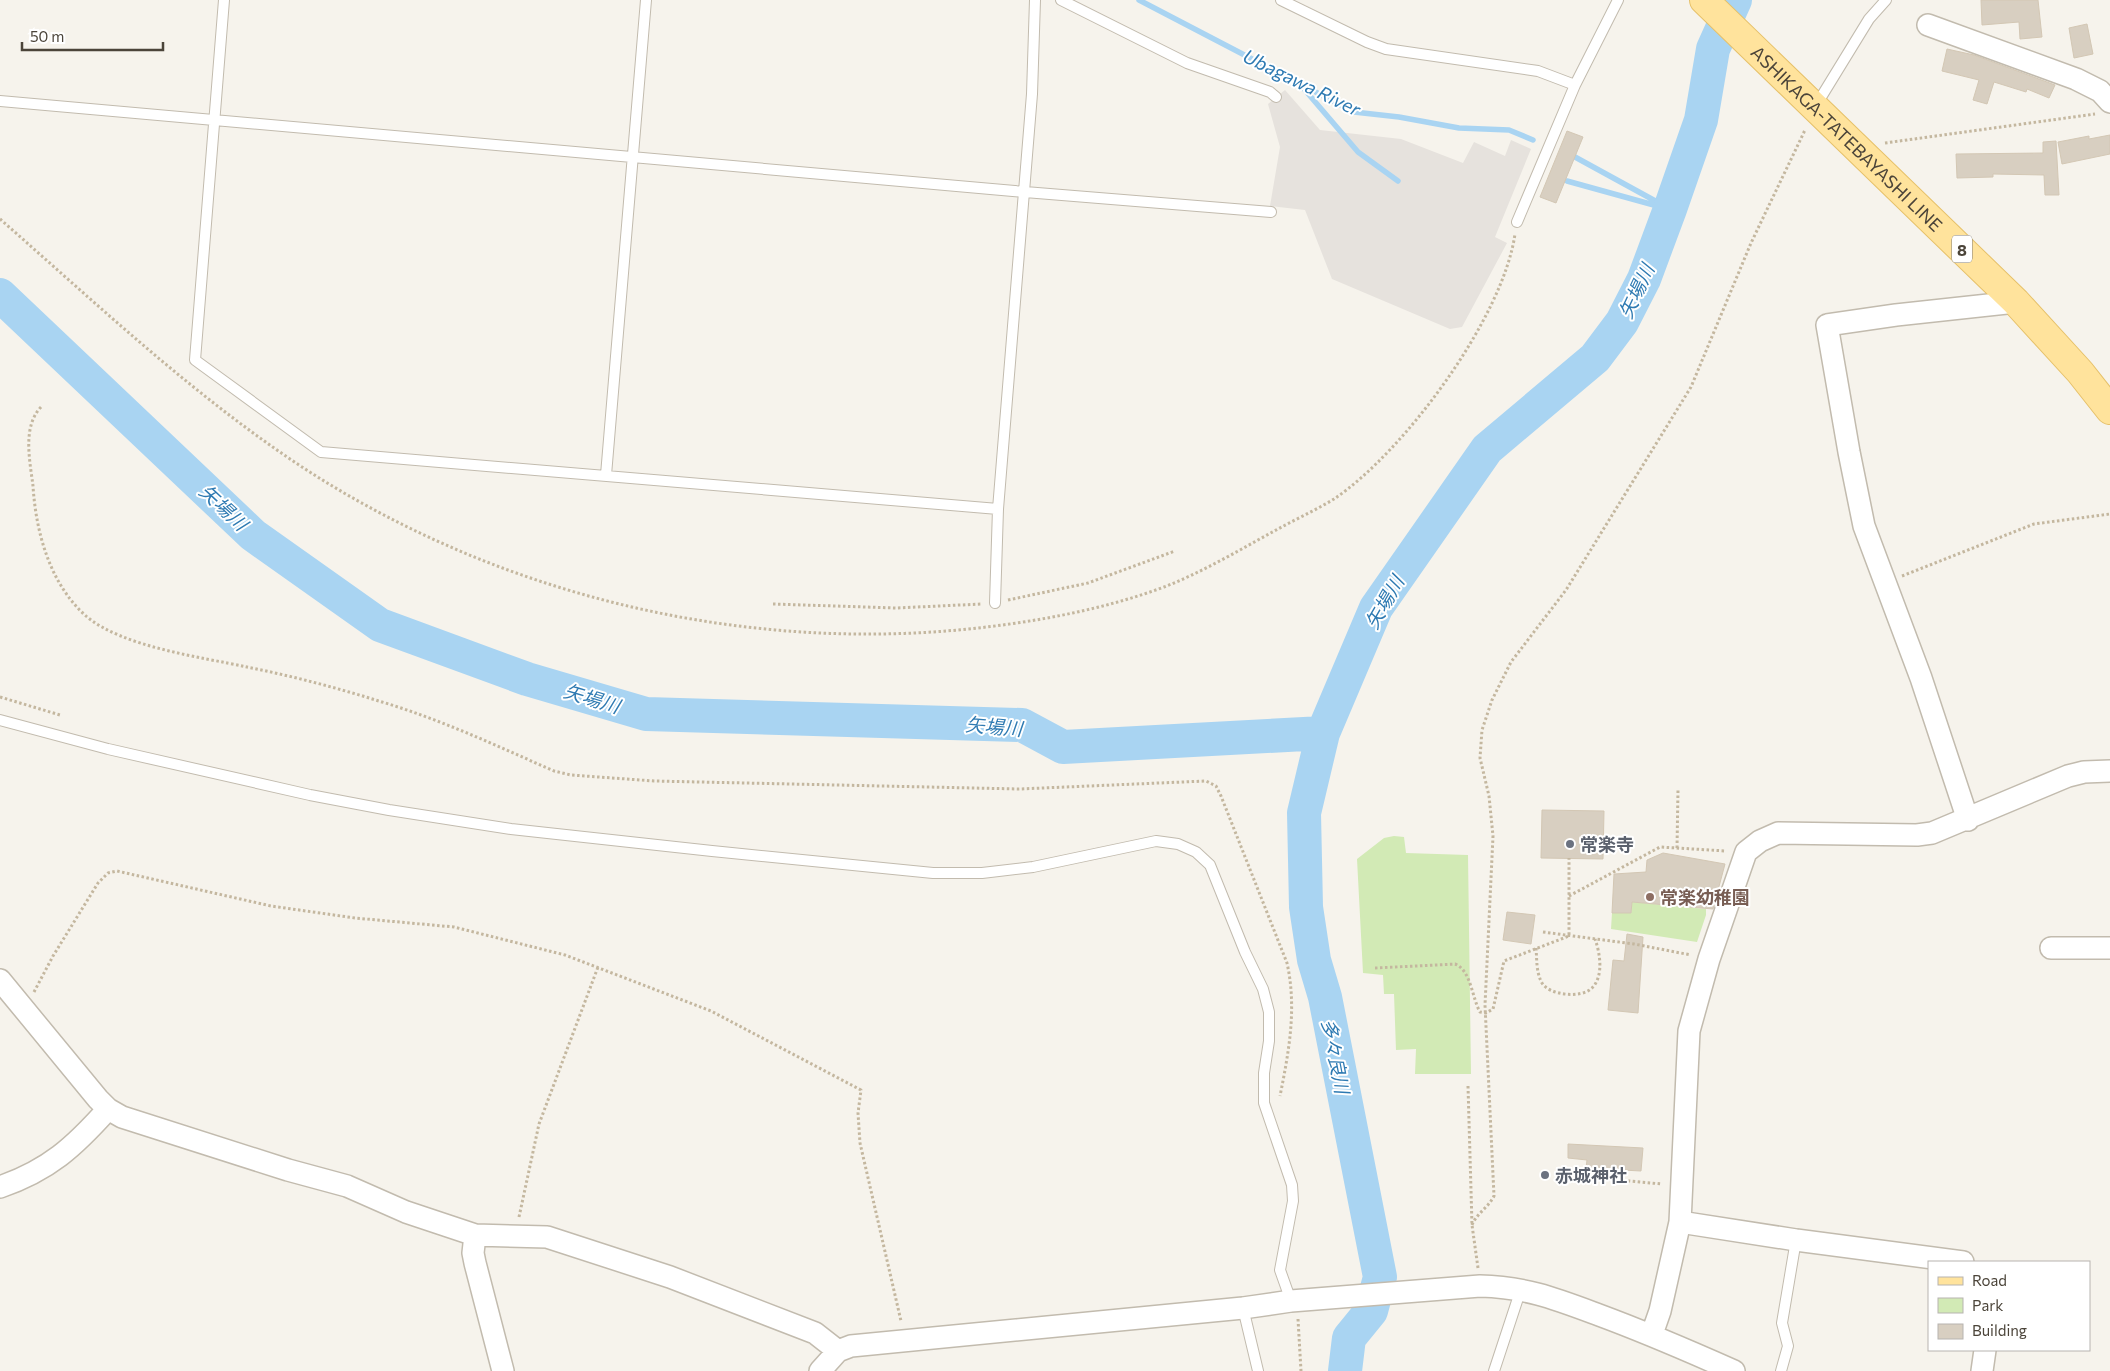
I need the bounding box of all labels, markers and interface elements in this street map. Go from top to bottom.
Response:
scale bar [22,20,164,52]
text: 50 m [30,27,64,45]
street label: ASHIKAGA-TATEBAYASHI LINE [1747,41,1947,236]
water label: Ubagawa River [1239,44,1366,121]
road number: 8 [1952,235,1972,262]
water label: 矢場川 [1614,259,1659,322]
water label: 矢場川 [195,479,254,536]
water label: 矢場川 [1360,570,1409,632]
water label: 矢場川 [561,679,625,718]
water label: 矢場川 [965,712,1025,740]
place label: 常楽寺 [1580,833,1634,855]
marker: 常楽寺 [1564,838,1576,850]
place label: 常楽幼稚園 [1660,886,1750,908]
marker: 常楽幼稚園 [1644,891,1656,903]
water label: 多々良川 [1317,1016,1355,1097]
place label: 赤城神社 [1555,1164,1627,1186]
marker: 赤城神社 [1539,1169,1551,1181]
legend [1928,1261,2090,1351]
text: Road [1972,1271,2007,1289]
text: Park [1972,1296,2003,1314]
text: Building [1972,1321,2027,1339]

